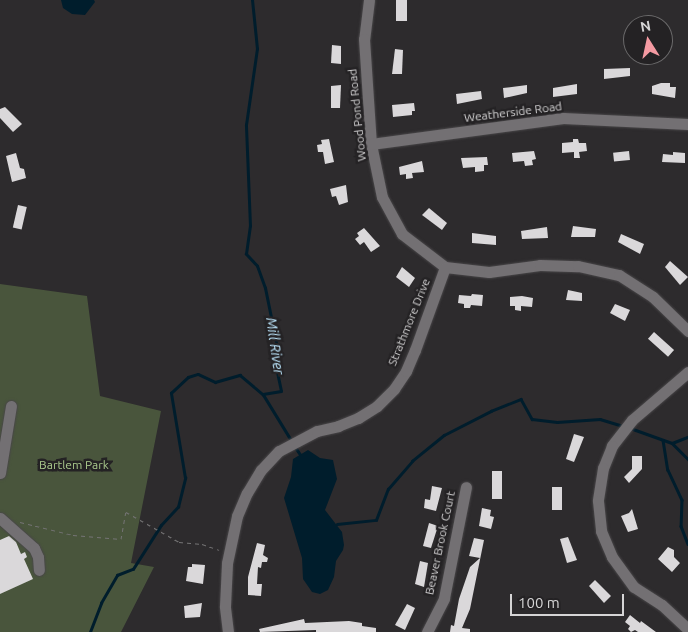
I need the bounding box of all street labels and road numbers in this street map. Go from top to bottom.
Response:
street label: Wood Pond Road [345,68,369,162]
street label: Weatherside Road [463,99,563,125]
street label: Strathmore Drive [385,276,433,368]
street label: Beaver Brook Court [422,490,458,596]

